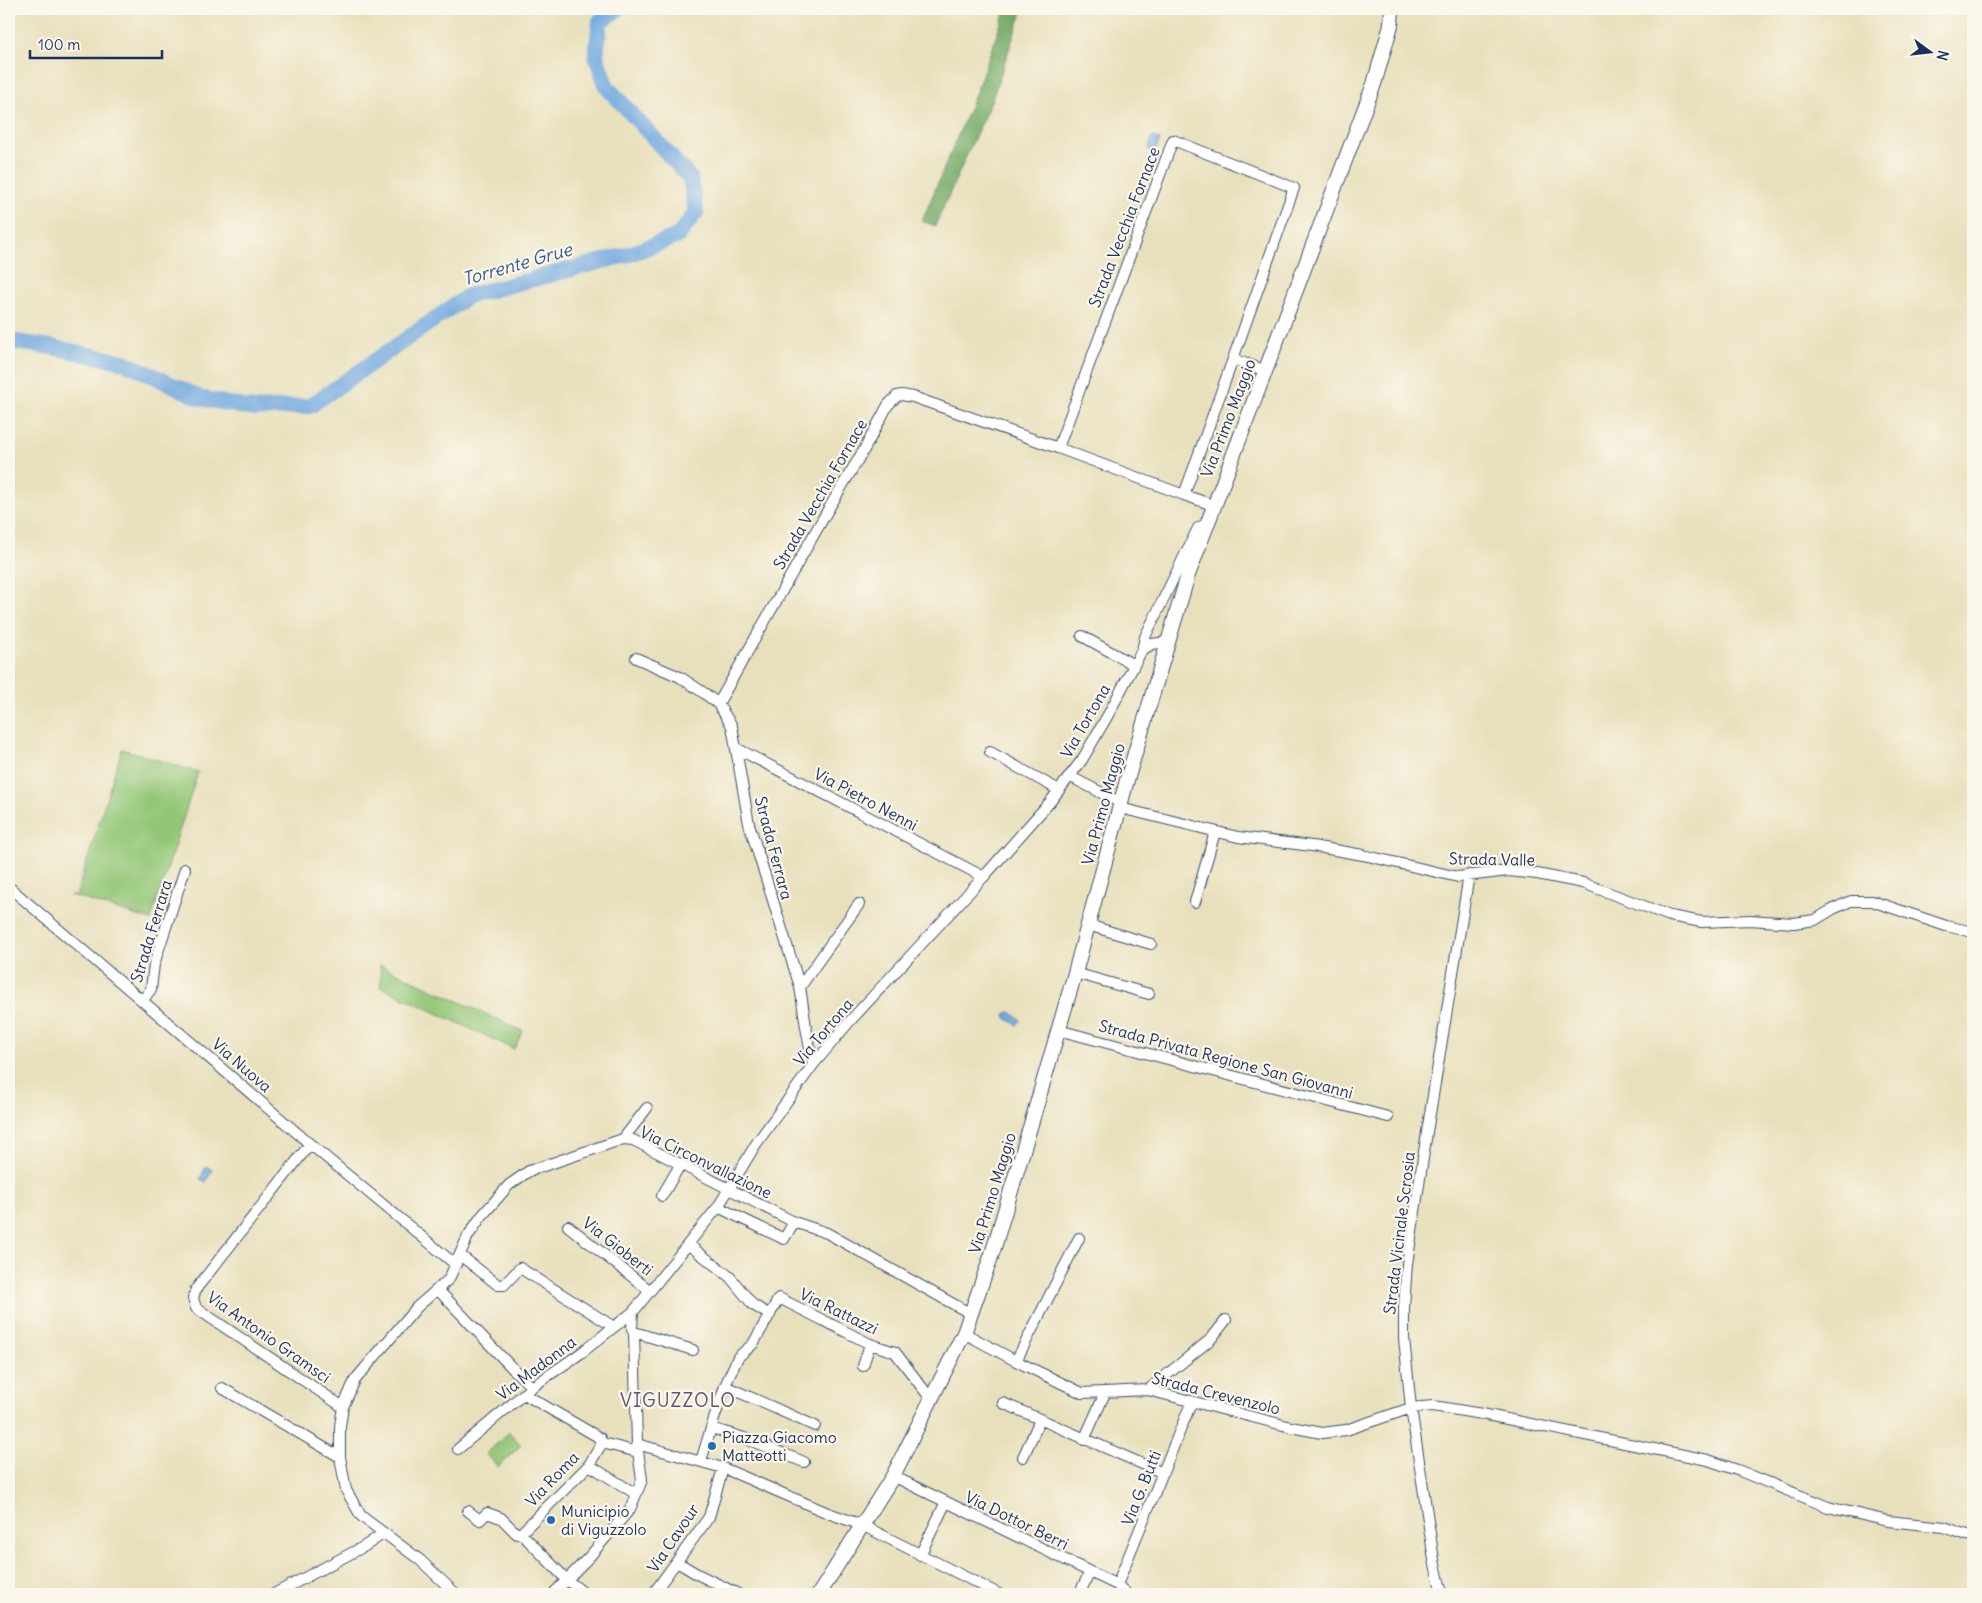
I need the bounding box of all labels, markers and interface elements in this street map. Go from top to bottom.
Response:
scale bar [30,28,162,60]
north arrow [1904,28,1954,78]
text: 100 m [38,35,80,54]
text: N [1933,48,1953,62]
street label: Strada Vecchia Fornace [1084,144,1164,310]
water label: Torrente Grue [460,237,576,291]
street label: Via Primo Maggio [1196,356,1260,480]
street label: Strada Vecchia Fornace [769,415,871,573]
street label: Via Tortona [1056,680,1114,762]
street label: Via Primo Maggio [1077,741,1129,867]
street label: Via Pietro Nenni [811,763,921,835]
street label: Strada Ferrara [751,794,797,902]
street label: Strada Valle [1449,848,1535,870]
street label: Strada Ferrara [126,877,176,985]
street label: Via Tortona [789,994,857,1070]
street label: Strada Privata Regione San Giovanni [1097,1015,1355,1103]
street label: Via Nuova [208,1034,276,1096]
street label: Via Circonvallazione [637,1121,775,1203]
street label: Via Primo Maggio [964,1130,1020,1256]
street label: Strada Vicinale Scrosia [1379,1150,1419,1316]
street label: Via Gioberti [579,1212,657,1280]
street label: Via Rattazzi [797,1283,881,1339]
street label: Via Antonio Gramsci [203,1287,335,1387]
street label: Via Madonna [492,1332,580,1404]
street label: Strada Crevenzolo [1150,1367,1282,1419]
district label: VIGUZZOLO [620,1388,736,1412]
place label: Piazza Giacomo Matteotti [722,1427,837,1465]
marker: Piazza Giacomo Matteotti [706,1440,718,1452]
street label: Via Roma [521,1447,583,1511]
street label: Via G. Butti [1117,1447,1165,1529]
street label: Via Dottor Berri [962,1486,1072,1554]
street label: Via Cavour [643,1499,704,1576]
place label: Municipio di Viguzzolo [561,1501,646,1539]
marker: Municipio di Viguzzolo [545,1514,557,1526]

